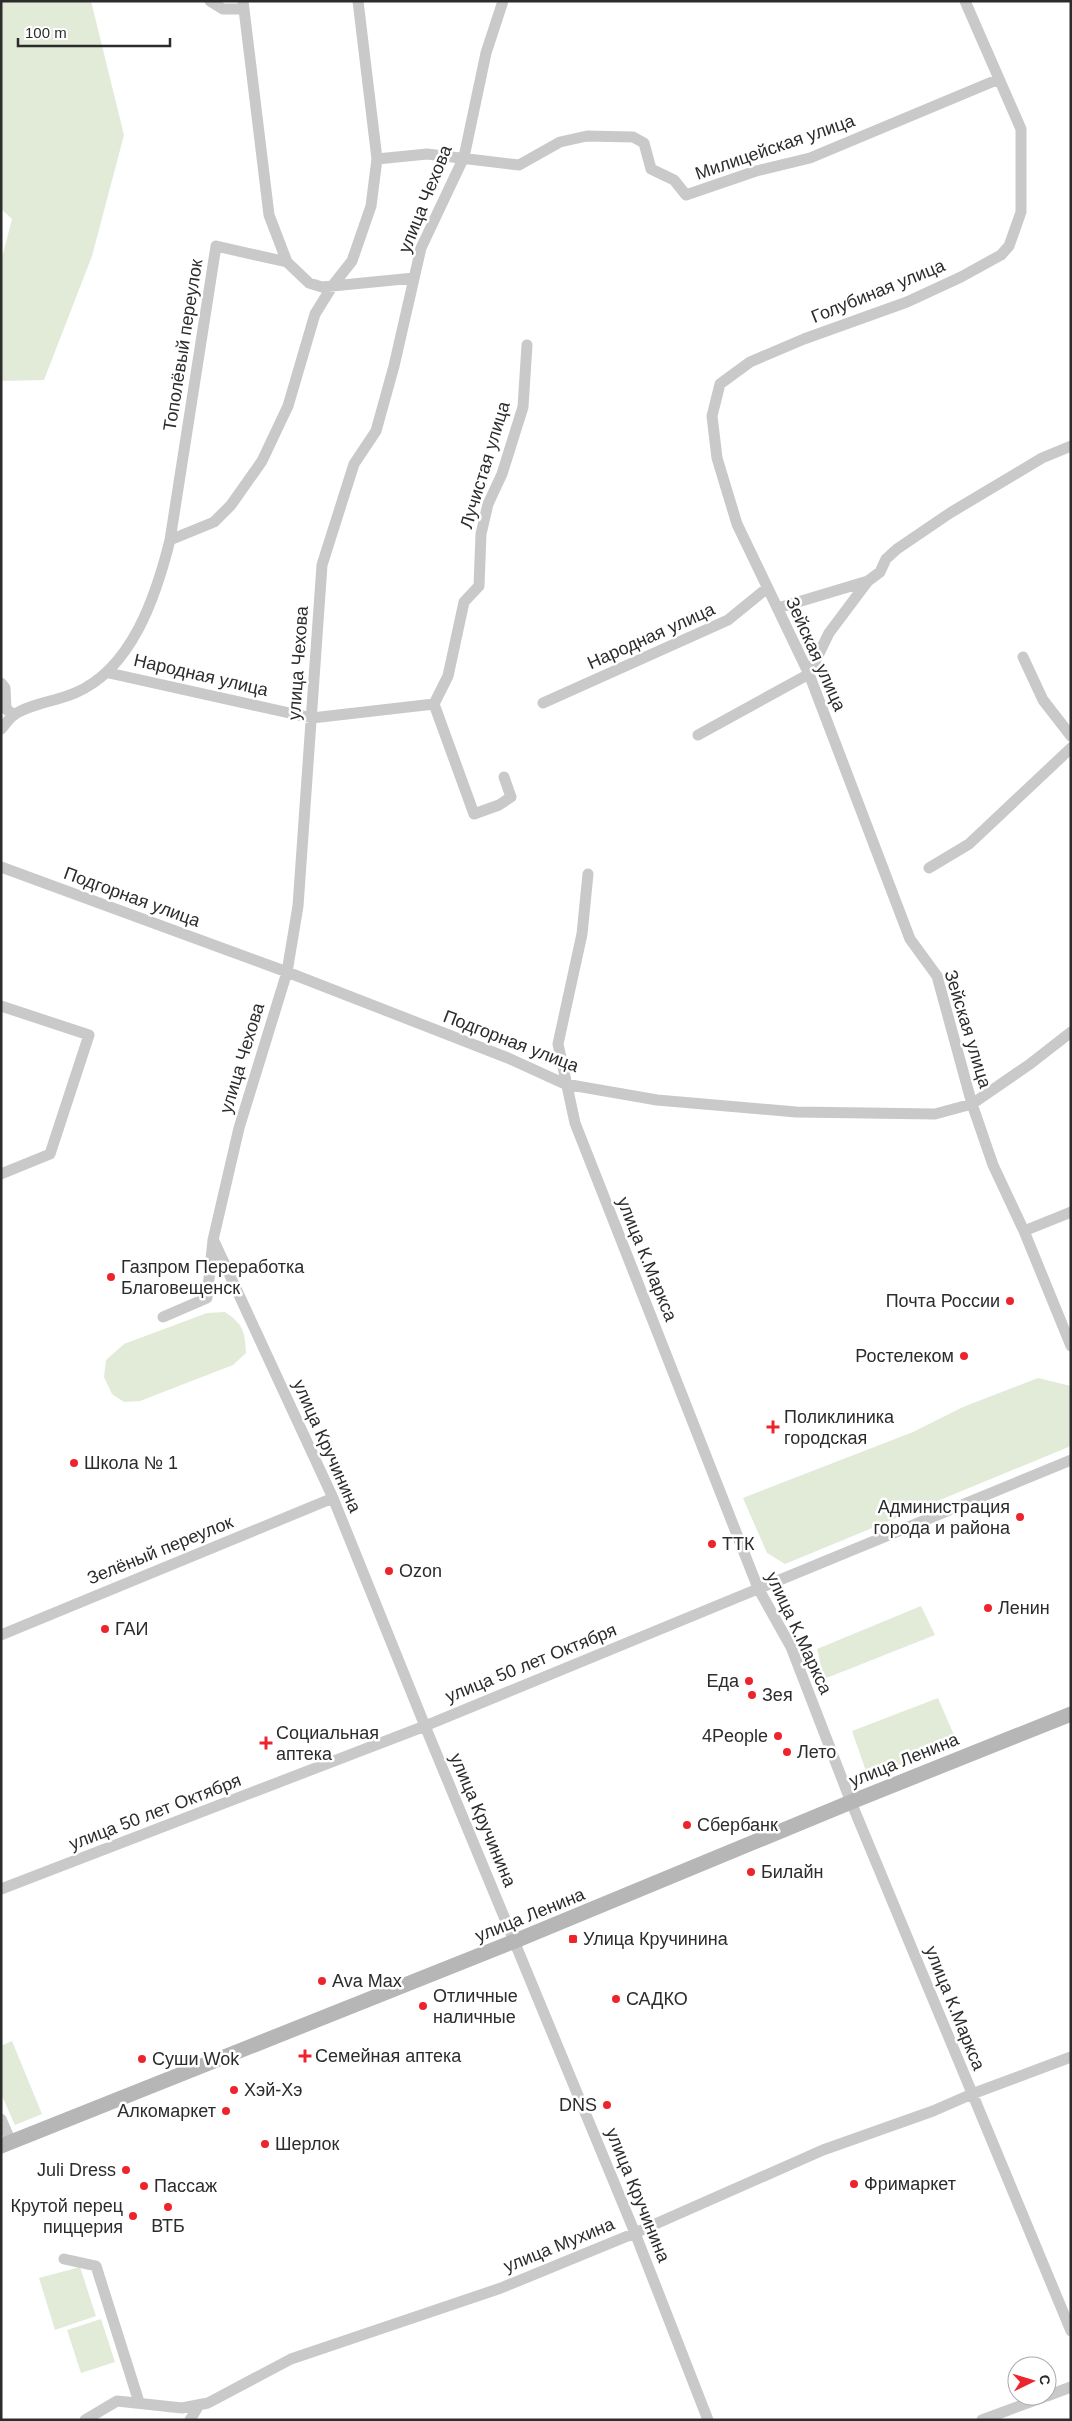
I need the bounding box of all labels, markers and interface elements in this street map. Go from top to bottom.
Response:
scale bar [18,15,170,47]
text: 100 m [25,24,67,41]
street label: Милицейская улица [693,110,858,184]
street label: улица Чехова [394,141,456,256]
street label: Голубиная улица [808,255,949,327]
street label: Тополёвый переулок [160,257,206,432]
street label: Лучистая улица [456,398,514,531]
street label: Зейская улица [782,594,850,715]
street label: Народная улица [584,599,719,673]
street label: улица Чехова [284,604,312,721]
street label: Народная улица [132,650,271,700]
street label: Подгорная улица [61,863,204,931]
street label: Зейская улица [941,968,996,1091]
street label: улица Чехова [216,999,269,1116]
street label: Подгорная улица [440,1006,582,1076]
street label: улица К.Маркса [613,1194,681,1325]
place label: Газпром Переработка Благовещенск [121,1257,305,1298]
marker: Газпром Переработка Благовещенск [105,1271,117,1283]
place label: Почта России [886,1291,1000,1311]
marker: Почта России [1004,1295,1016,1307]
place label: Ростелеком [855,1346,954,1366]
marker: Ростелеком [958,1350,970,1362]
street label: улица Кручинина [289,1377,366,1516]
place label: Поликлиника городская [784,1407,895,1448]
marker: Поликлиника городская [766,1420,780,1434]
place label: Школа № 1 [84,1453,178,1473]
marker: Школа № 1 [68,1457,80,1469]
place label: Администрация города и района [874,1497,1011,1538]
marker: Администрация города и района [1014,1511,1026,1523]
street label: Зелёный переулок [84,1512,236,1588]
place label: ТТК [722,1534,755,1554]
marker: ТТК [706,1538,718,1550]
place label: Ozon [399,1561,442,1581]
marker: Ozon [383,1565,395,1577]
street label: улица К.Маркса [762,1569,836,1698]
place label: Ленин [998,1598,1050,1618]
marker: Ленин [982,1602,994,1614]
place label: ГАИ [115,1619,149,1639]
street label: улица 50 лет Октября [443,1620,619,1706]
marker: ГАИ [99,1623,111,1635]
place label: Еда [706,1671,740,1691]
marker: Еда [743,1675,755,1687]
place label: Зея [762,1685,793,1705]
marker: Зея [746,1689,758,1701]
place label: Социальная аптека [276,1723,379,1764]
place label: 4People [702,1726,768,1746]
street label: улица Ленина [846,1729,963,1791]
marker: 4People [772,1730,784,1742]
marker: Социальная аптека [260,1737,272,1749]
place label: Лето [797,1742,836,1762]
marker: Лето [781,1746,793,1758]
street label: улица Кручинина [446,1750,521,1891]
street label: улица 50 лет Октября [66,1770,244,1854]
place label: Сбербанк [697,1815,778,1835]
marker: Сбербанк [681,1819,693,1831]
place label: Билайн [761,1862,823,1882]
marker: Билайн [745,1866,757,1878]
street label: улица Ленина [472,1884,589,1946]
place label: Улица Кручинина [583,1929,729,1949]
marker: Улица Кручинина [567,1933,579,1945]
street label: улица К.Маркса [921,1943,989,2074]
place label: Ava Max [332,1971,402,1991]
marker: Ava Max [316,1975,328,1987]
place label: Отличные наличные [433,1986,518,2027]
place label: САДКО [626,1989,688,2009]
marker: САДКО [610,1993,622,2005]
marker: Отличные наличные [417,2000,429,2012]
place label: Семейная аптека [315,2046,462,2066]
place label: Суши Wok [152,2049,240,2069]
marker: Семейная аптека [299,2050,311,2062]
marker: Суши Wok [136,2053,148,2065]
place label: Хэй-Хэ [244,2080,302,2100]
marker: Хэй-Хэ [228,2084,240,2096]
place label: DNS [559,2095,597,2115]
marker: DNS [601,2099,613,2111]
place label: Алкомаркет [117,2101,216,2121]
marker: Алкомаркет [220,2105,232,2117]
street label: улица Кручинина [602,2125,674,2266]
place label: Шерлок [275,2134,340,2154]
marker: Шерлок [259,2138,271,2150]
place label: Juli Dress [37,2160,116,2180]
marker: Juli Dress [120,2164,132,2176]
place label: Фримаркет [864,2174,956,2194]
place label: Пассаж [154,2176,217,2196]
marker: Фримаркет [848,2178,860,2190]
marker: Пассаж [138,2180,150,2192]
place label: Крутой перец пиццерия [11,2196,123,2237]
marker: ВТБ [162,2201,174,2213]
marker: Крутой перец пиццерия [127,2210,139,2222]
street label: улица Мухина [501,2213,618,2276]
place label: ВТБ [151,2216,185,2236]
north arrow [1007,2356,1057,2406]
text: С [1037,2374,1053,2386]

